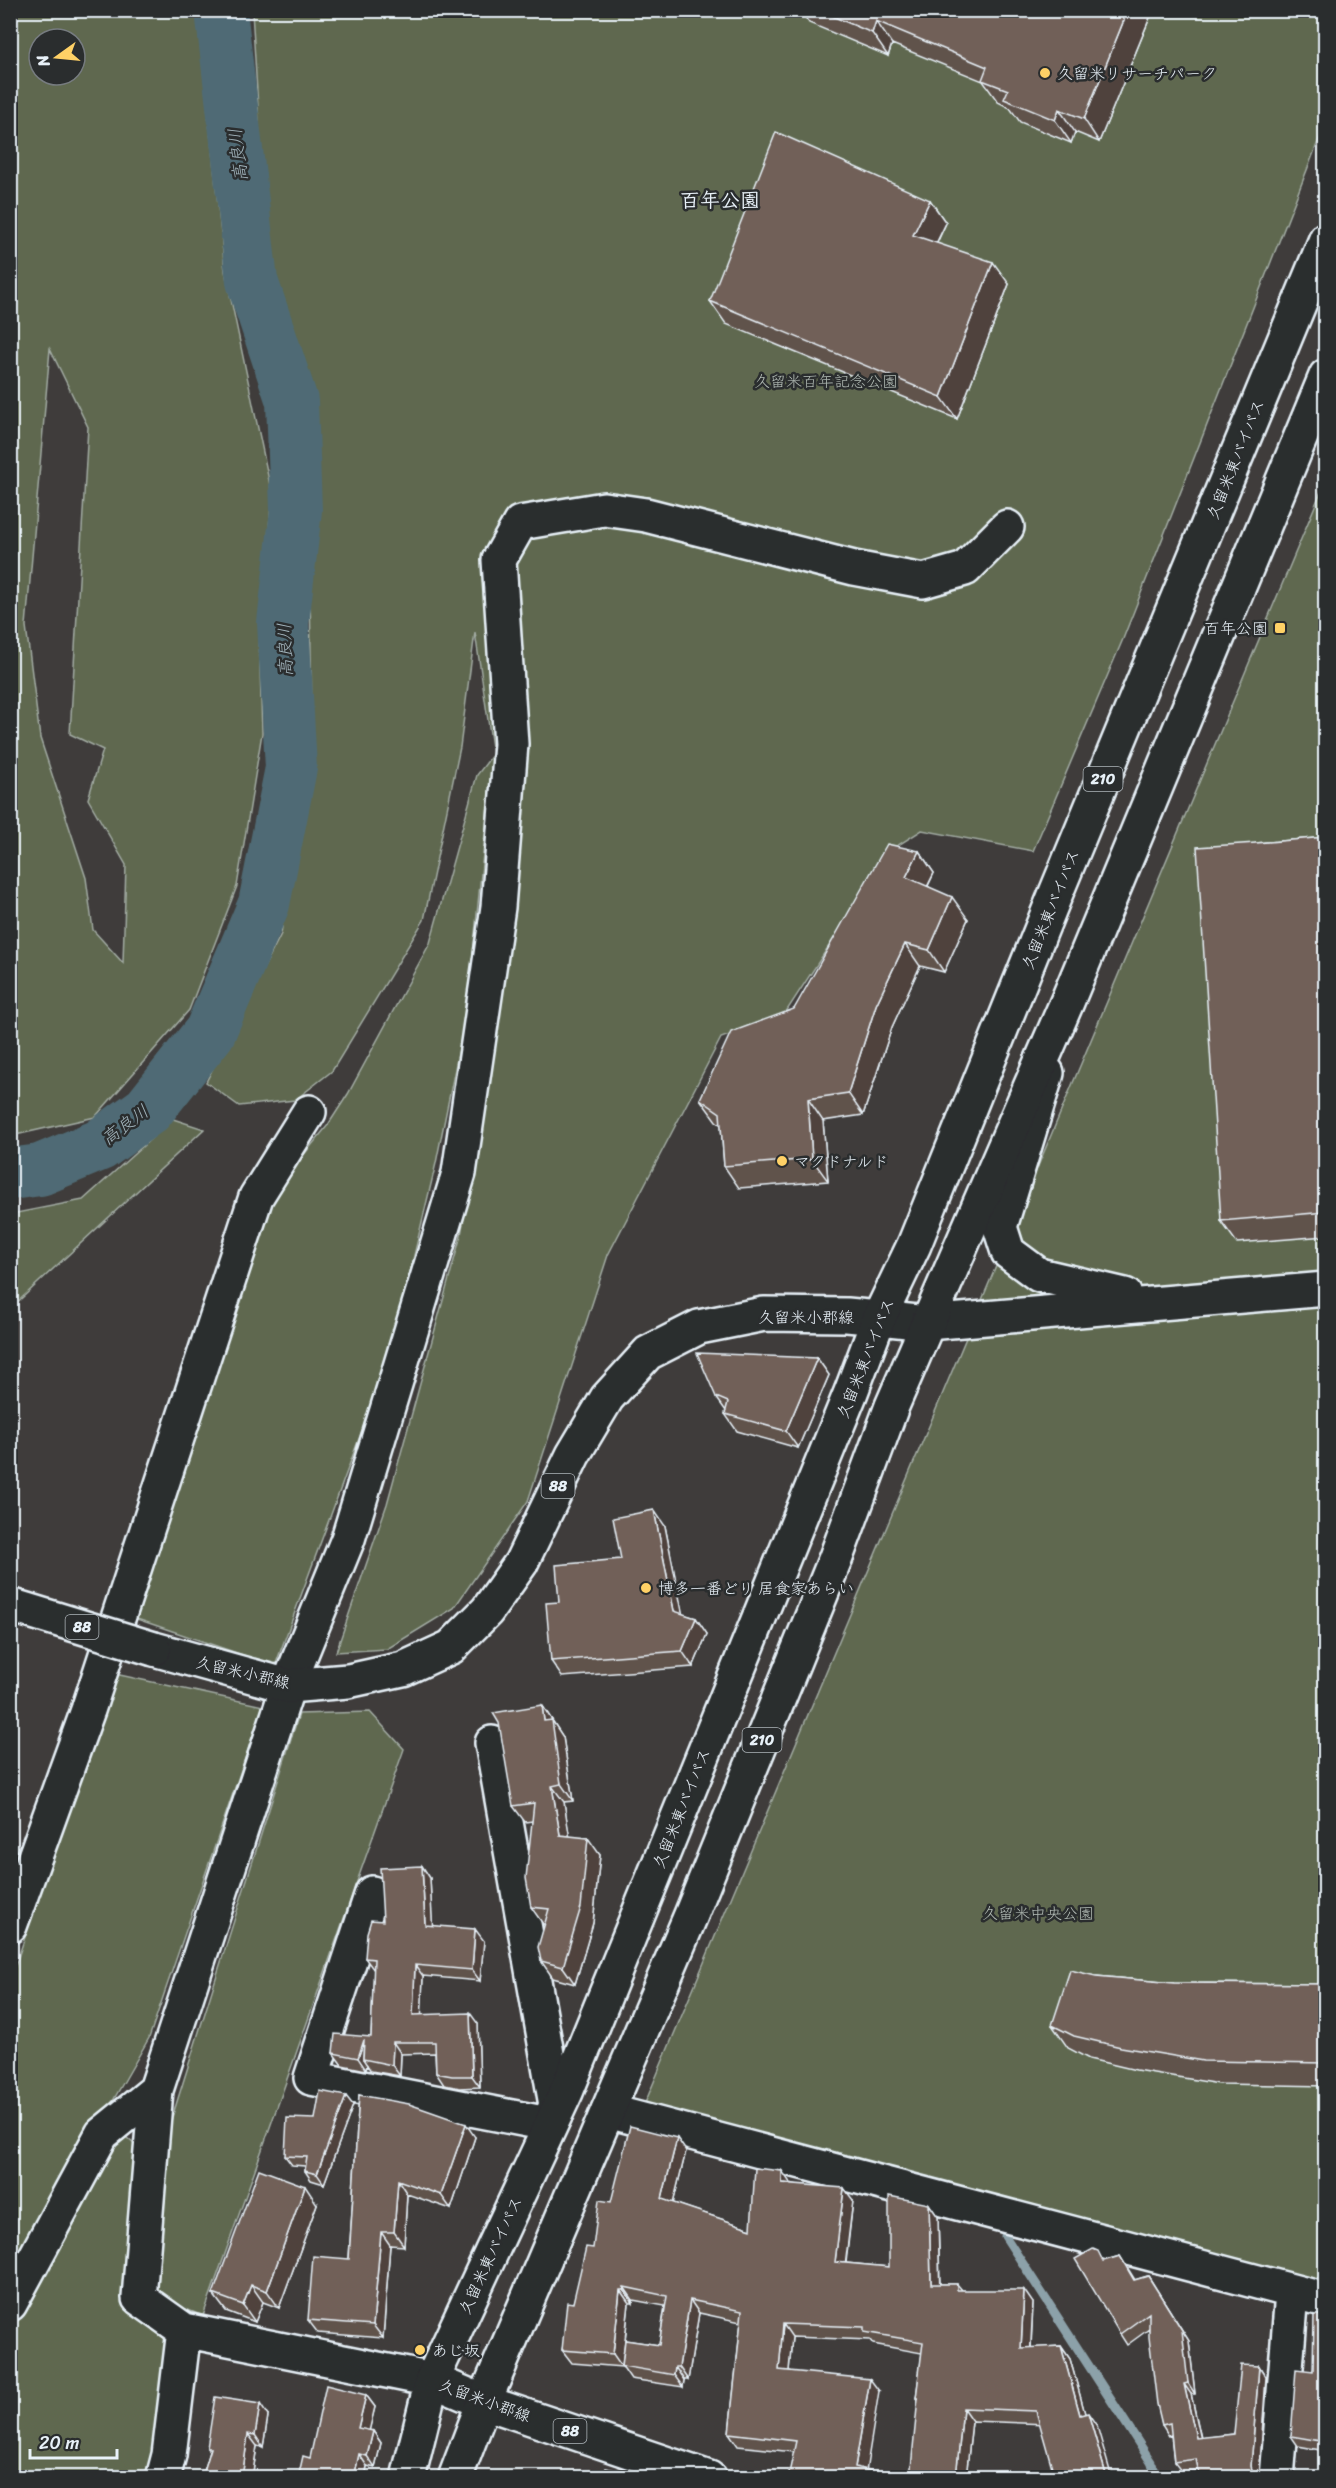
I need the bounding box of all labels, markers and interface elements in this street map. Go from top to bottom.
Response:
north arrow [27,27,87,87]
text: N [27,51,59,71]
place label: 久留米リサーチパーク [1057,59,1217,88]
marker: 久留米リサーチパーク [1038,66,1052,80]
water label: 高良川 [219,126,257,184]
district label: 百年公園 [680,183,760,218]
park label: 久留米百年記念公園 [754,367,898,396]
street label: 久留米東バイパス [1198,395,1273,524]
place label: 百年公園 [1204,614,1268,643]
marker: 百年公園 [1273,621,1287,635]
water label: 高良川 [268,622,302,678]
road number: 210 [1084,767,1122,791]
street label: 久留米東バイパス [1013,845,1088,974]
water label: 高良川 [94,1096,156,1154]
place label: マクドナルド [794,1147,889,1176]
marker: マクドナルド [775,1154,789,1168]
street label: 久留米東バイパス [828,1294,903,1423]
street label: 久留米小郡線 [758,1303,854,1332]
road number: 88 [542,1474,574,1498]
place label: 博多一番どり 居食家あらい [658,1574,854,1603]
marker: 博多一番どり 居食家あらい [639,1581,653,1595]
road number: 88 [66,1615,98,1639]
street label: 久留米小郡線 [193,1648,293,1697]
road number: 210 [742,1728,782,1752]
street label: 久留米東バイパス [644,1744,719,1873]
park label: 久留米中央公園 [982,1899,1094,1928]
street label: 久留米東バイパス [450,2191,531,2319]
place label: あじ坂 [432,2336,480,2365]
marker: あじ坂 [413,2343,427,2357]
street label: 久留米小郡線 [435,2370,535,2431]
road number: 88 [554,2419,586,2443]
scale bar [30,2422,117,2460]
text: 20 m [39,2427,79,2459]

